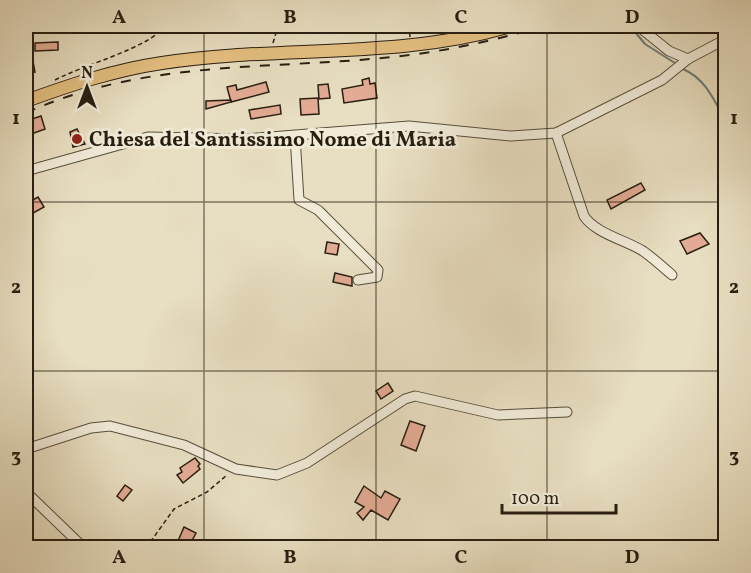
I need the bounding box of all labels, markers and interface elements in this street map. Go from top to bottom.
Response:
text: A [112,4,126,32]
text: B [283,4,297,32]
text: C [455,4,468,32]
text: D [625,4,639,32]
north arrow [57,57,117,117]
text: N [81,63,93,85]
text: 1 [12,105,20,133]
text: 1 [730,105,738,133]
place label: Chiesa del Santissimo Nome di Maria [89,126,456,155]
marker: Chiesa del Santissimo Nome di Maria [70,132,84,146]
text: 2 [11,274,21,302]
text: 2 [729,274,739,302]
text: 3 [11,443,21,471]
text: 3 [729,443,739,471]
scale bar [502,477,616,515]
text: 100 m [511,487,560,512]
text: A [112,544,126,572]
text: B [283,544,297,572]
text: C [455,544,468,572]
text: D [625,544,639,572]

